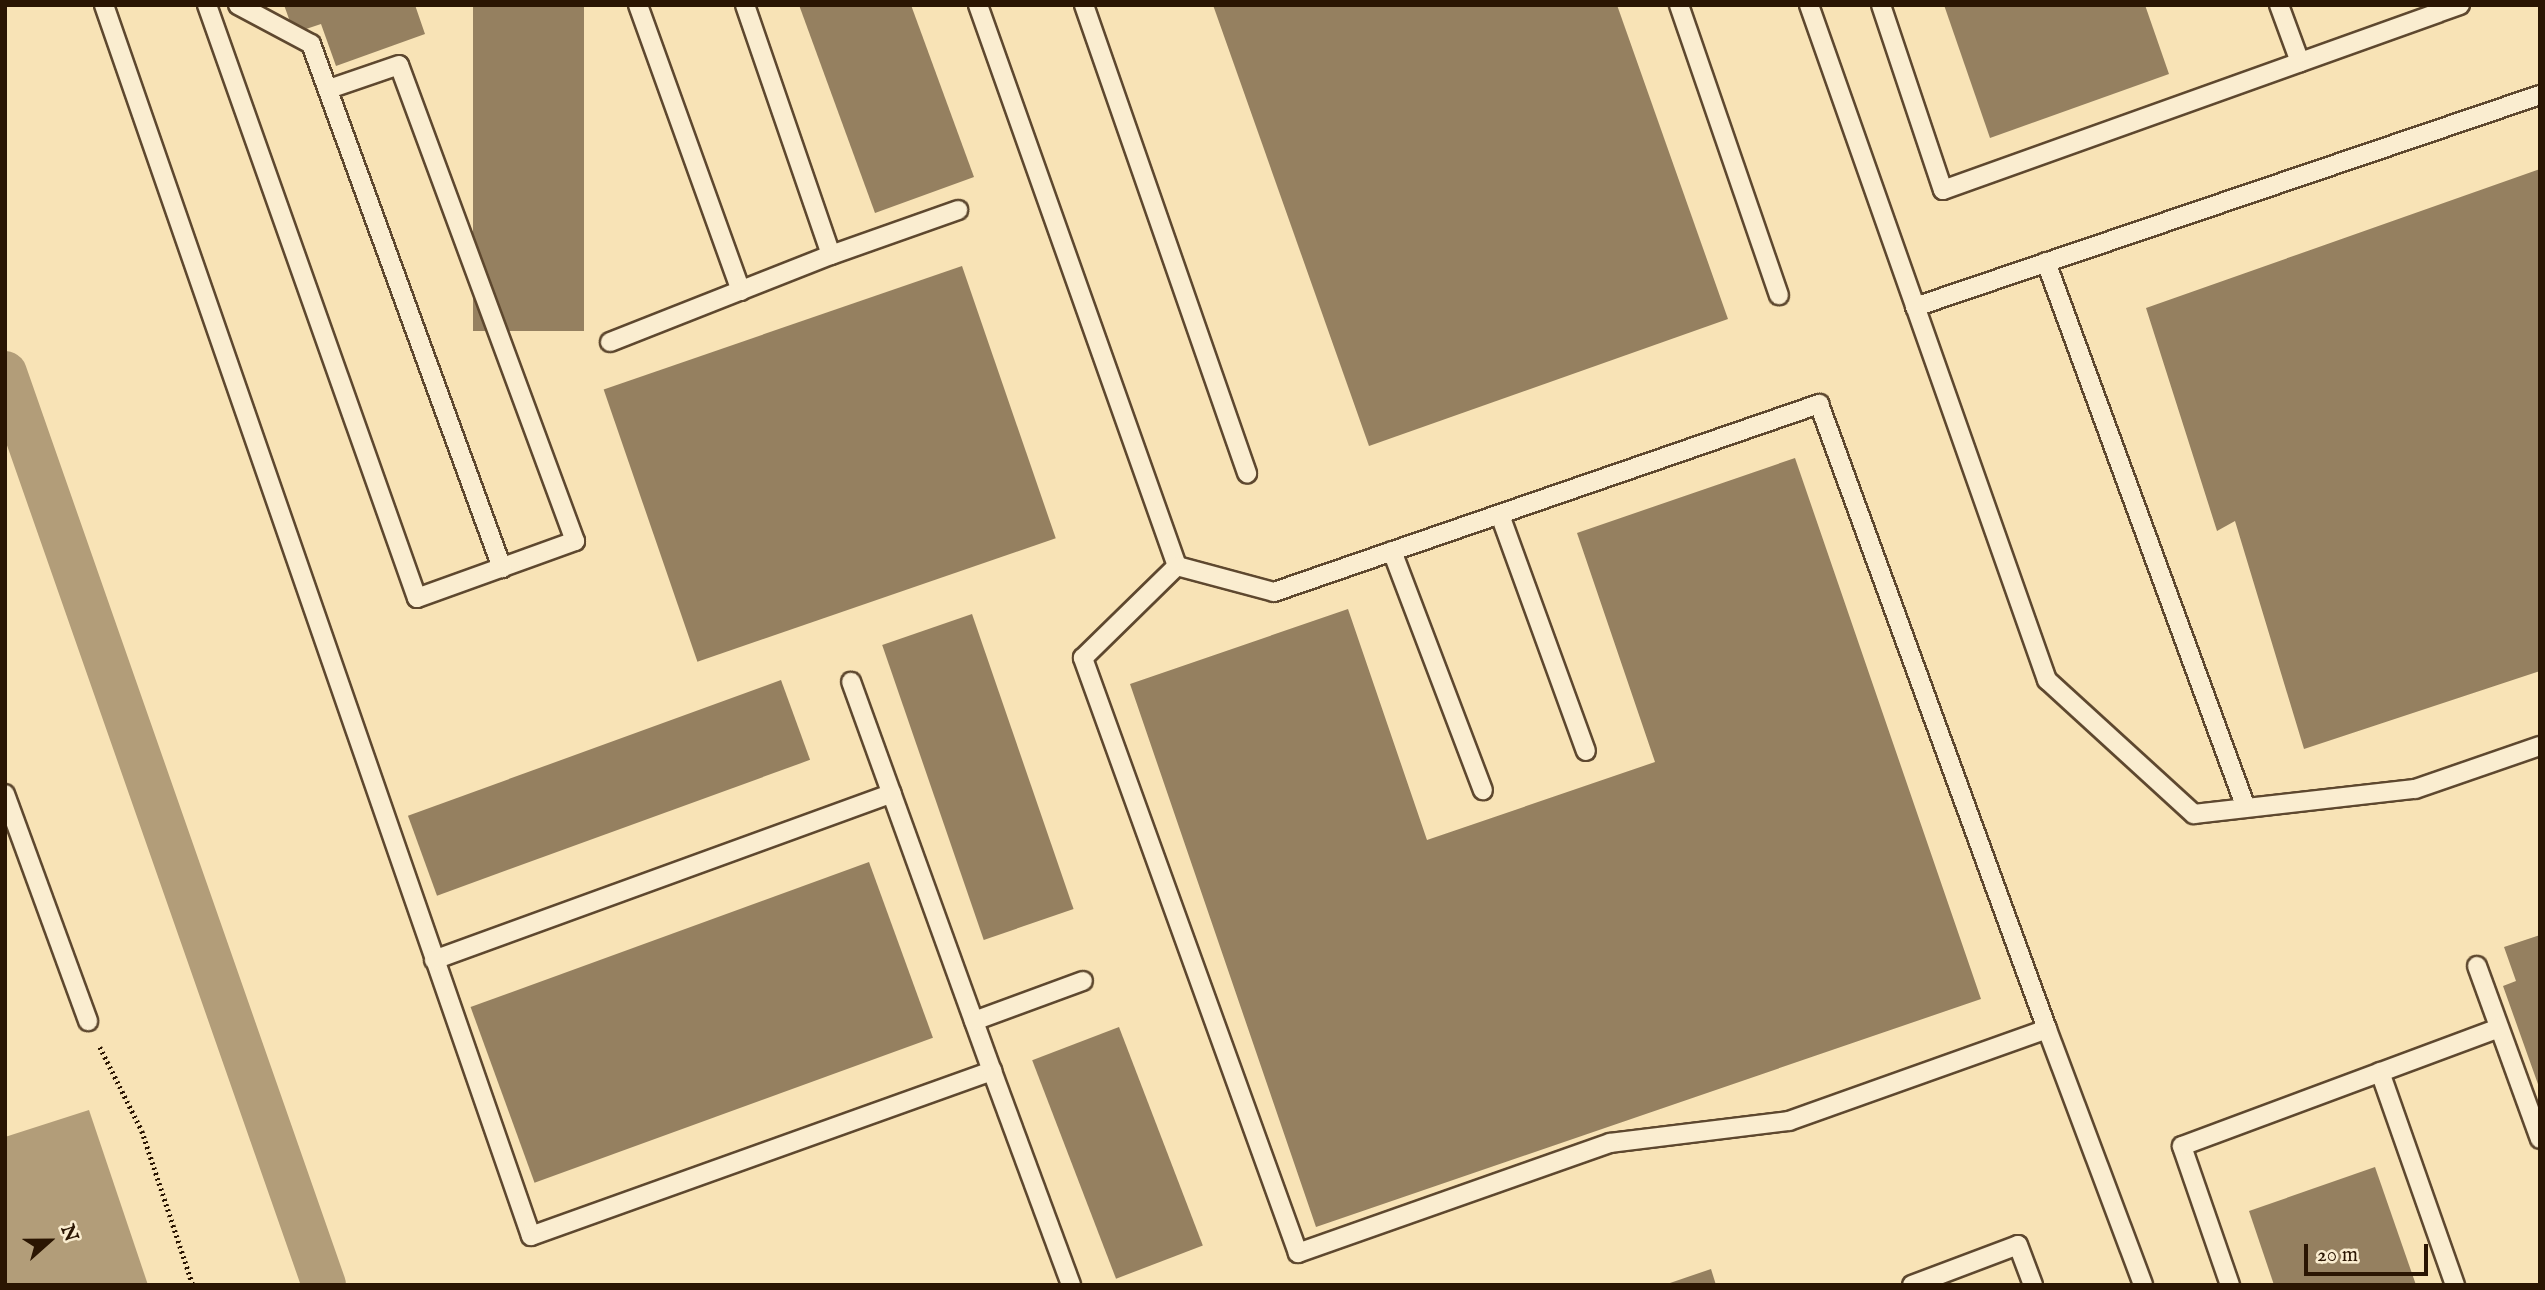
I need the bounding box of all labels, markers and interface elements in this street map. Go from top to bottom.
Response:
north arrow [14,1206,84,1276]
text: N [54,1221,83,1245]
scale bar [2307,1230,2431,1274]
text: 20 m [2317,1242,2358,1269]

